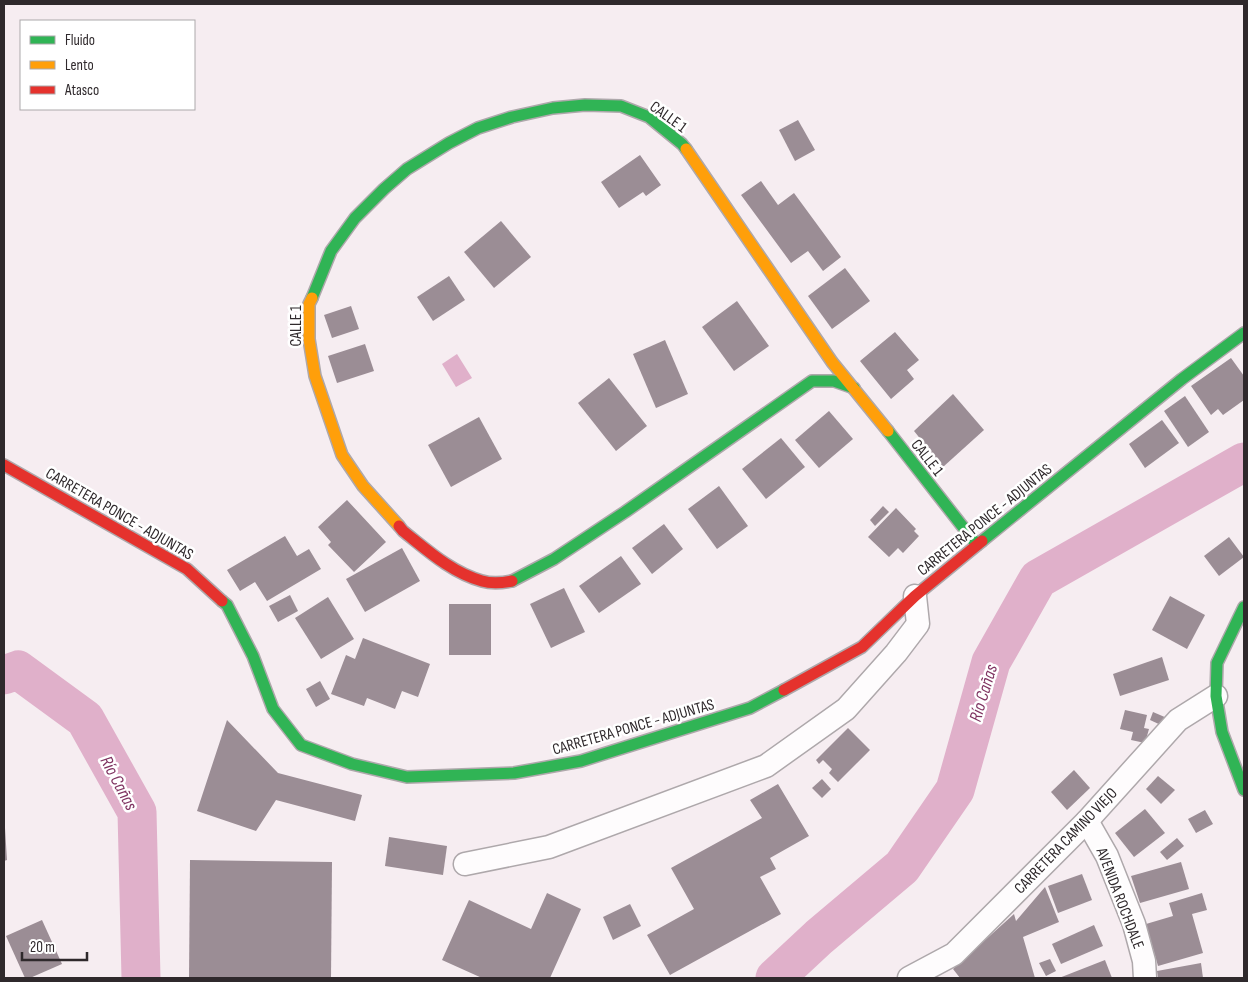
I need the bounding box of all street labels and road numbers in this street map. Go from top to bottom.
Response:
street label: CALLE 1 [646,97,691,137]
street label: CALLE 1 [287,305,306,347]
street label: CALLE 1 [907,436,947,480]
street label: CARRETERA PONCE - ADJUNTAS [914,460,1056,580]
street label: CARRETERA PONCE - ADJUNTAS [42,464,197,564]
street label: CARRETERA PONCE - ADJUNTAS [550,695,717,760]
street label: CARRETERA CAMINO VIEJO [1011,784,1122,898]
street label: AVENIDA ROCHDALE [1091,844,1148,952]

